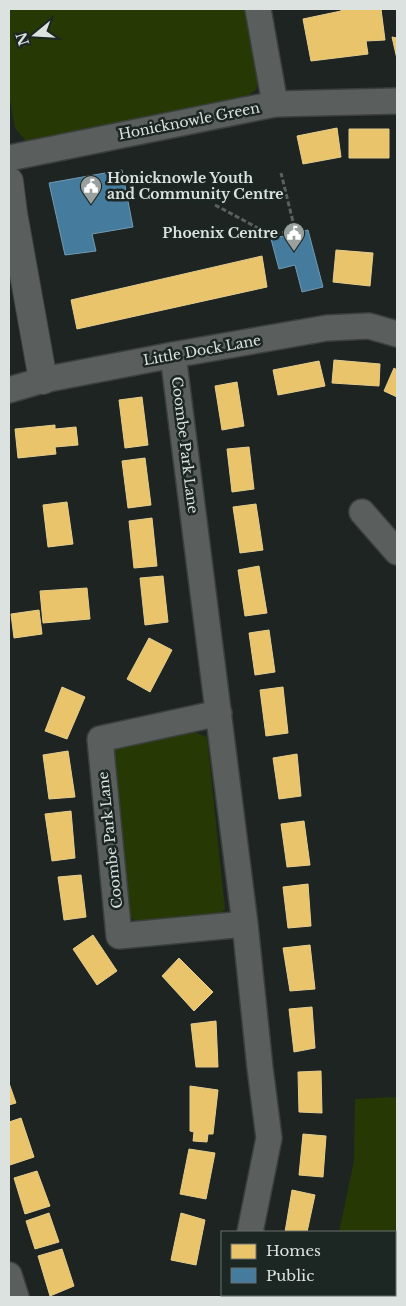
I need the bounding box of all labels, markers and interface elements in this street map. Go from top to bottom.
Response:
north arrow [10,10,60,60]
text: N [12,30,33,48]
street label: Honicknowle Green [117,98,262,144]
place label: Honicknowle Youth and Community Centre [107,169,284,203]
public building icon: Honicknowle Youth and Community Centre [79,174,103,205]
public building icon: Phoenix Centre [282,221,306,252]
place label: Phoenix Centre [162,224,278,242]
street label: Little Dock Lane [142,331,262,369]
street label: Coombe Park Lane [168,376,202,514]
street label: Coombe Park Lane [94,771,126,909]
legend [221,1231,396,1296]
text: Homes [266,1241,321,1260]
text: Public [266,1266,314,1285]

